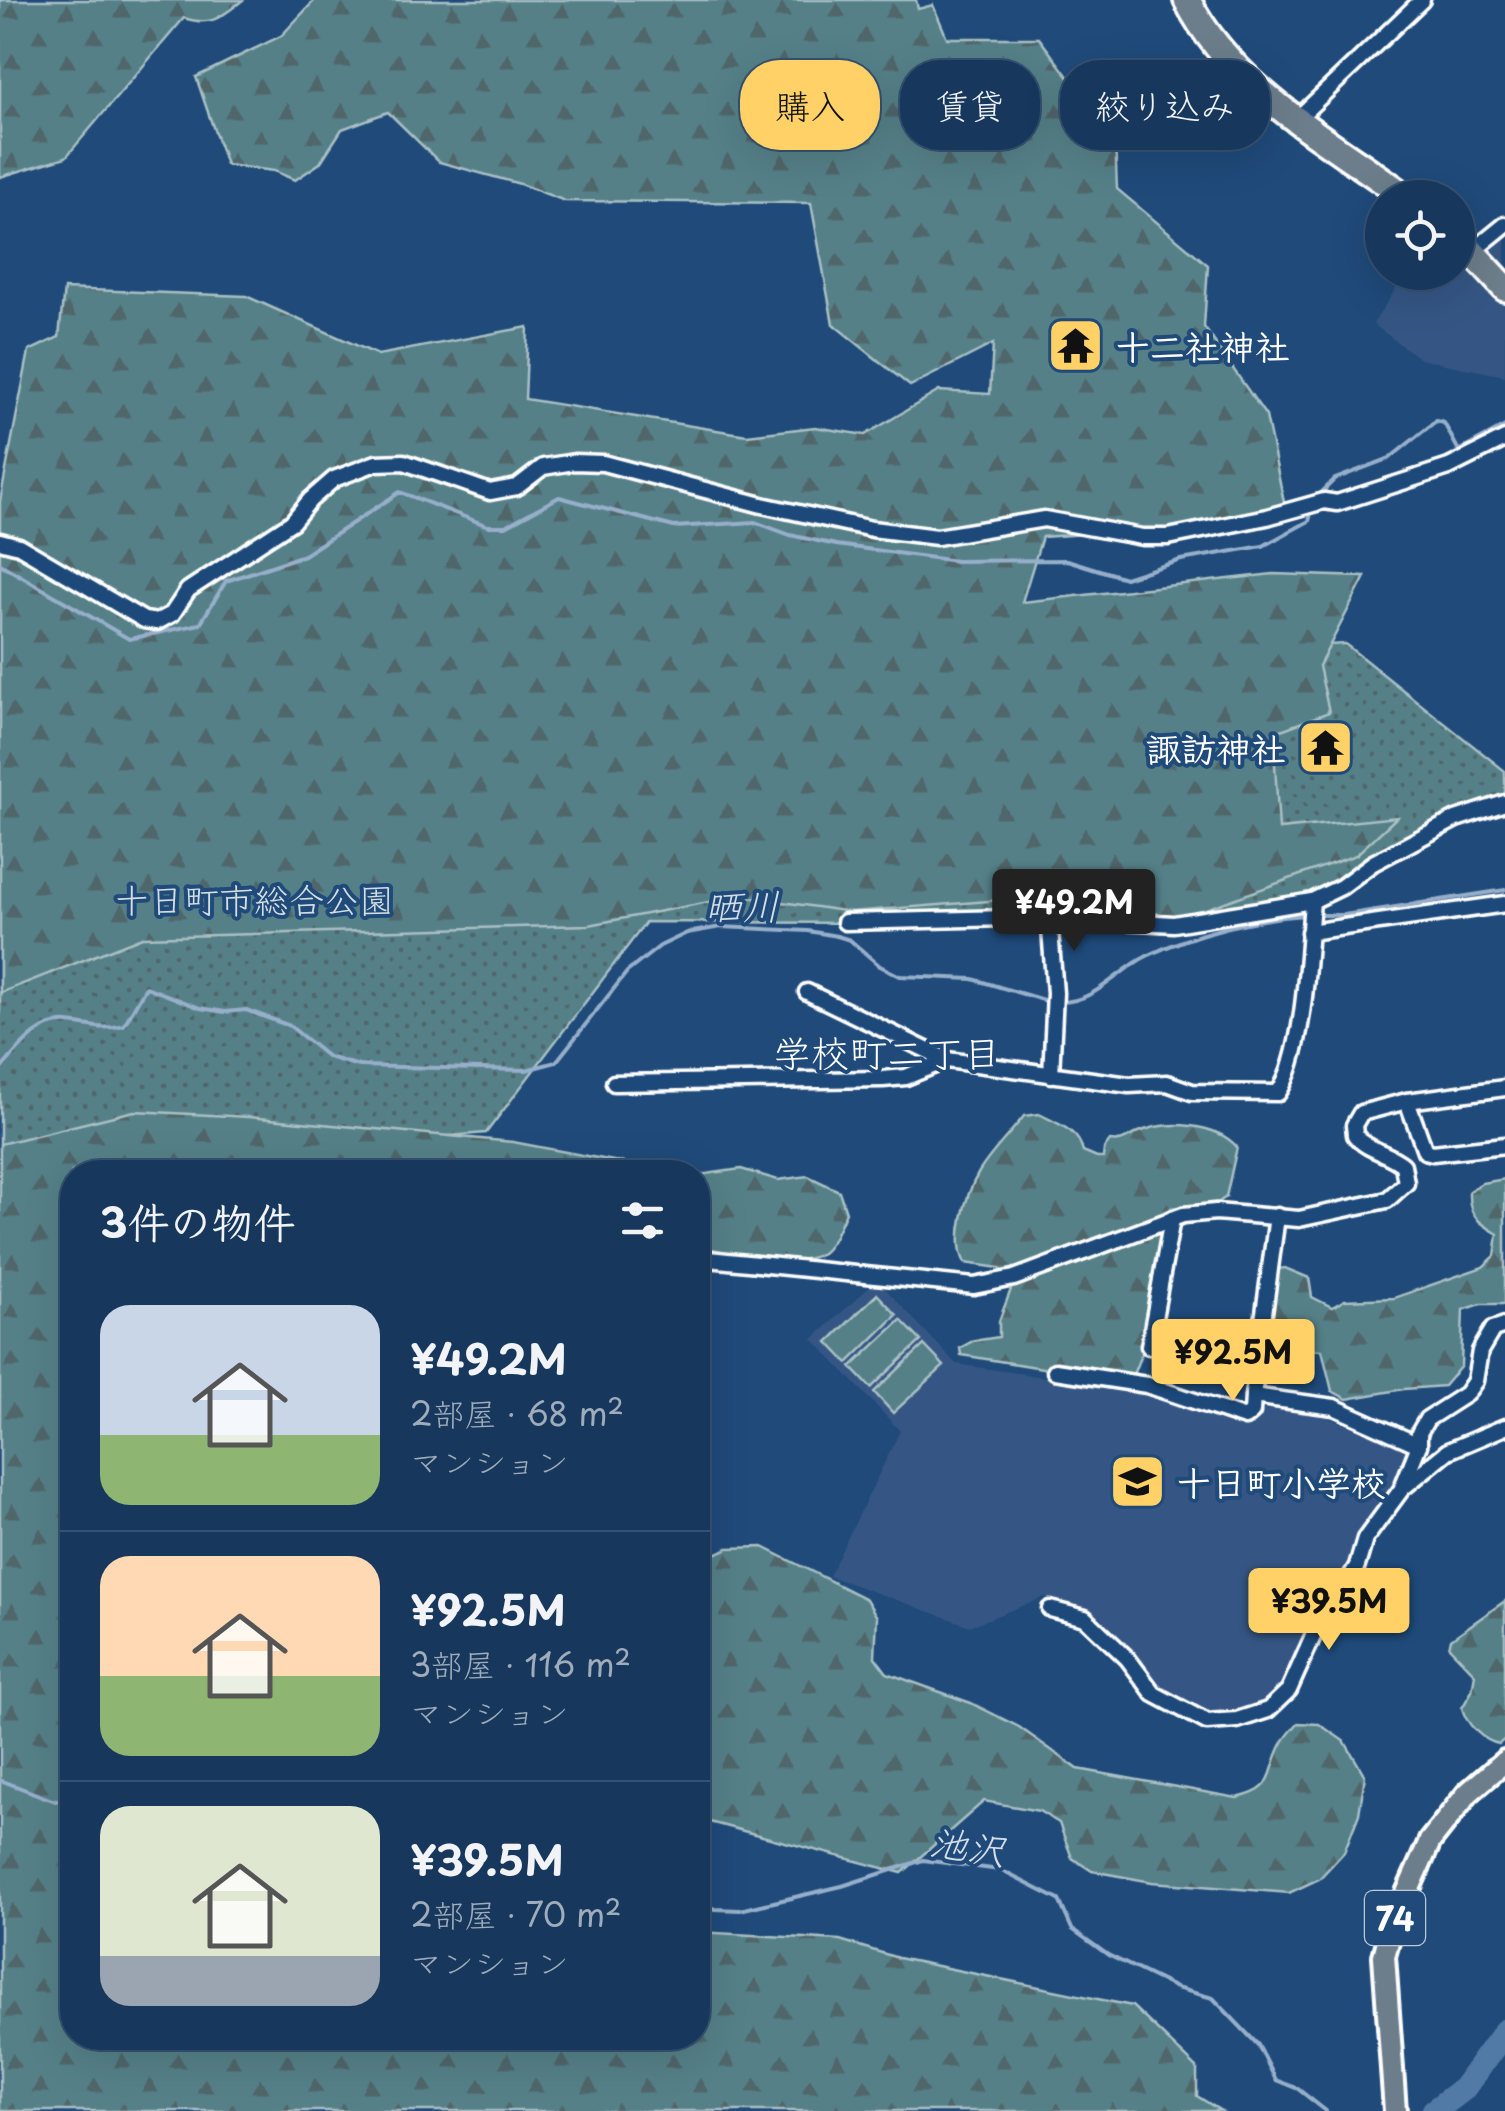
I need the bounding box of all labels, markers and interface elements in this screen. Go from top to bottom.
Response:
chip: 購入 [740,60,880,150]
chip: 賃貸 [900,60,1040,150]
chip: 絞り込み [1060,60,1270,150]
map controls [1365,180,1475,290]
button: locate [1365,180,1475,290]
temple icon: 十二社神社 [1046,315,1106,375]
place label: 十二社神社 [1115,319,1290,372]
temple icon: 諏訪神社 [1295,717,1355,777]
place label: 諏訪神社 [1146,721,1286,774]
pin: ¥49.2M [993,869,1155,954]
park label: 十日町市総合公園 [114,872,394,925]
water label: 晒川 [704,876,780,934]
text: ¥49.2M [1014,877,1134,925]
district label: 学校町二丁目 [773,1023,1001,1080]
text: 3件の物件 [100,1189,296,1252]
icon: filters [615,1193,670,1248]
pin: ¥92.5M [1152,1319,1314,1404]
text: ¥49.2M [410,1326,567,1389]
text: ¥92.5M [1174,1327,1292,1375]
icon: home [180,1345,300,1465]
text: 2部屋 · 68 m² [410,1389,624,1437]
text: マンション [410,1437,569,1485]
school or university icon: 十日町小学校 [1107,1451,1167,1511]
place label: 十日町小学校 [1176,1455,1386,1508]
pin: ¥39.5M [1248,1568,1410,1653]
text: ¥39.5M [1270,1576,1388,1624]
text: ¥92.5M [410,1577,566,1640]
icon: home [180,1596,300,1716]
text: 3部屋 · 116 m² [410,1640,631,1688]
text: マンション [410,1688,569,1736]
water label: 池沢 [926,1811,1011,1879]
text: ¥39.5M [410,1827,564,1890]
icon: home [180,1846,300,1966]
text: 2部屋 · 70 m² [410,1890,622,1938]
road number: 74 [1365,1891,1425,1945]
text: マンション [410,1938,569,1986]

